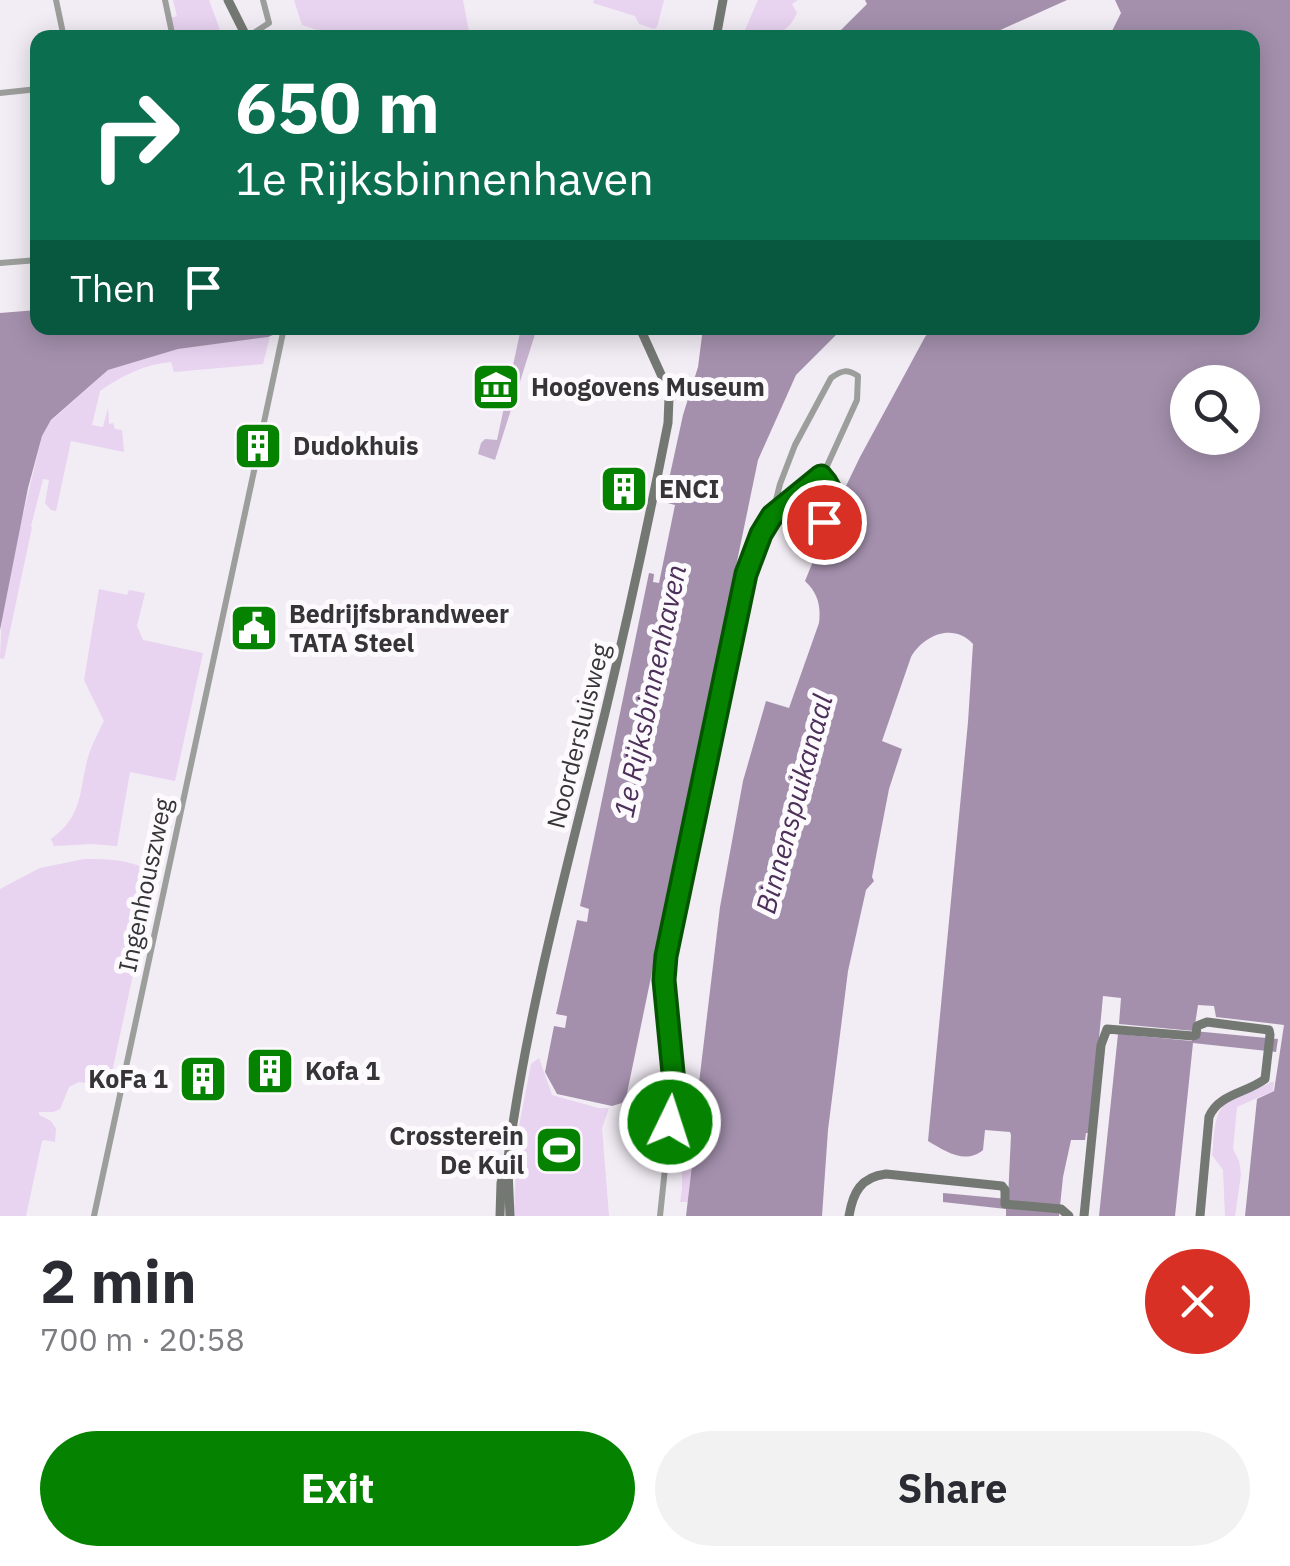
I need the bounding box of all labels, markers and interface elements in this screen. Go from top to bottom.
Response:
text: 650 m [235,61,440,152]
icon: right [70,70,200,200]
text: 1e Rijksbinnenhaven [235,149,654,207]
icon: arrive [176,260,231,315]
text: Then [70,263,156,312]
museum icon: Hoogovens Museum [470,361,522,413]
map controls [1170,365,1260,455]
button: search [1170,365,1260,455]
place label: Hoogovens Museum [531,370,765,403]
building icon: Dudokhuis [232,420,284,472]
place label: Dudokhuis [293,429,419,462]
building icon: ENCI [598,463,650,515]
place label: ENCI [659,472,719,505]
pin [782,480,867,565]
icon: arrive [797,495,852,550]
water label: 1e Rijksbinnenhaven [605,561,694,821]
place label: Bedrijfsbrandweer TATA Steel [289,597,509,659]
public building icon: Bedrijfsbrandweer TATA Steel [228,602,280,654]
street label: Noordersluisweg [539,640,616,832]
water label: Binnenspuikanaal [747,690,841,917]
street label: Ingenhouszweg [110,795,179,975]
building icon: Kofa 1 [244,1045,296,1097]
building icon: KoFa 1 [177,1053,229,1105]
place label: Kofa 1 [305,1054,380,1087]
place label: KoFa 1 [88,1062,168,1095]
position arrow [618,1070,722,1174]
place label: Crossterein De Kuil [389,1119,524,1181]
sports icon: Crossterein De Kuil [533,1124,585,1176]
text: 2 min [40,1241,197,1320]
button: close [1145,1249,1250,1354]
text: 700 m · 20:58 [40,1318,245,1360]
button: Exit [40,1431,635,1546]
button: Share [655,1431,1250,1546]

